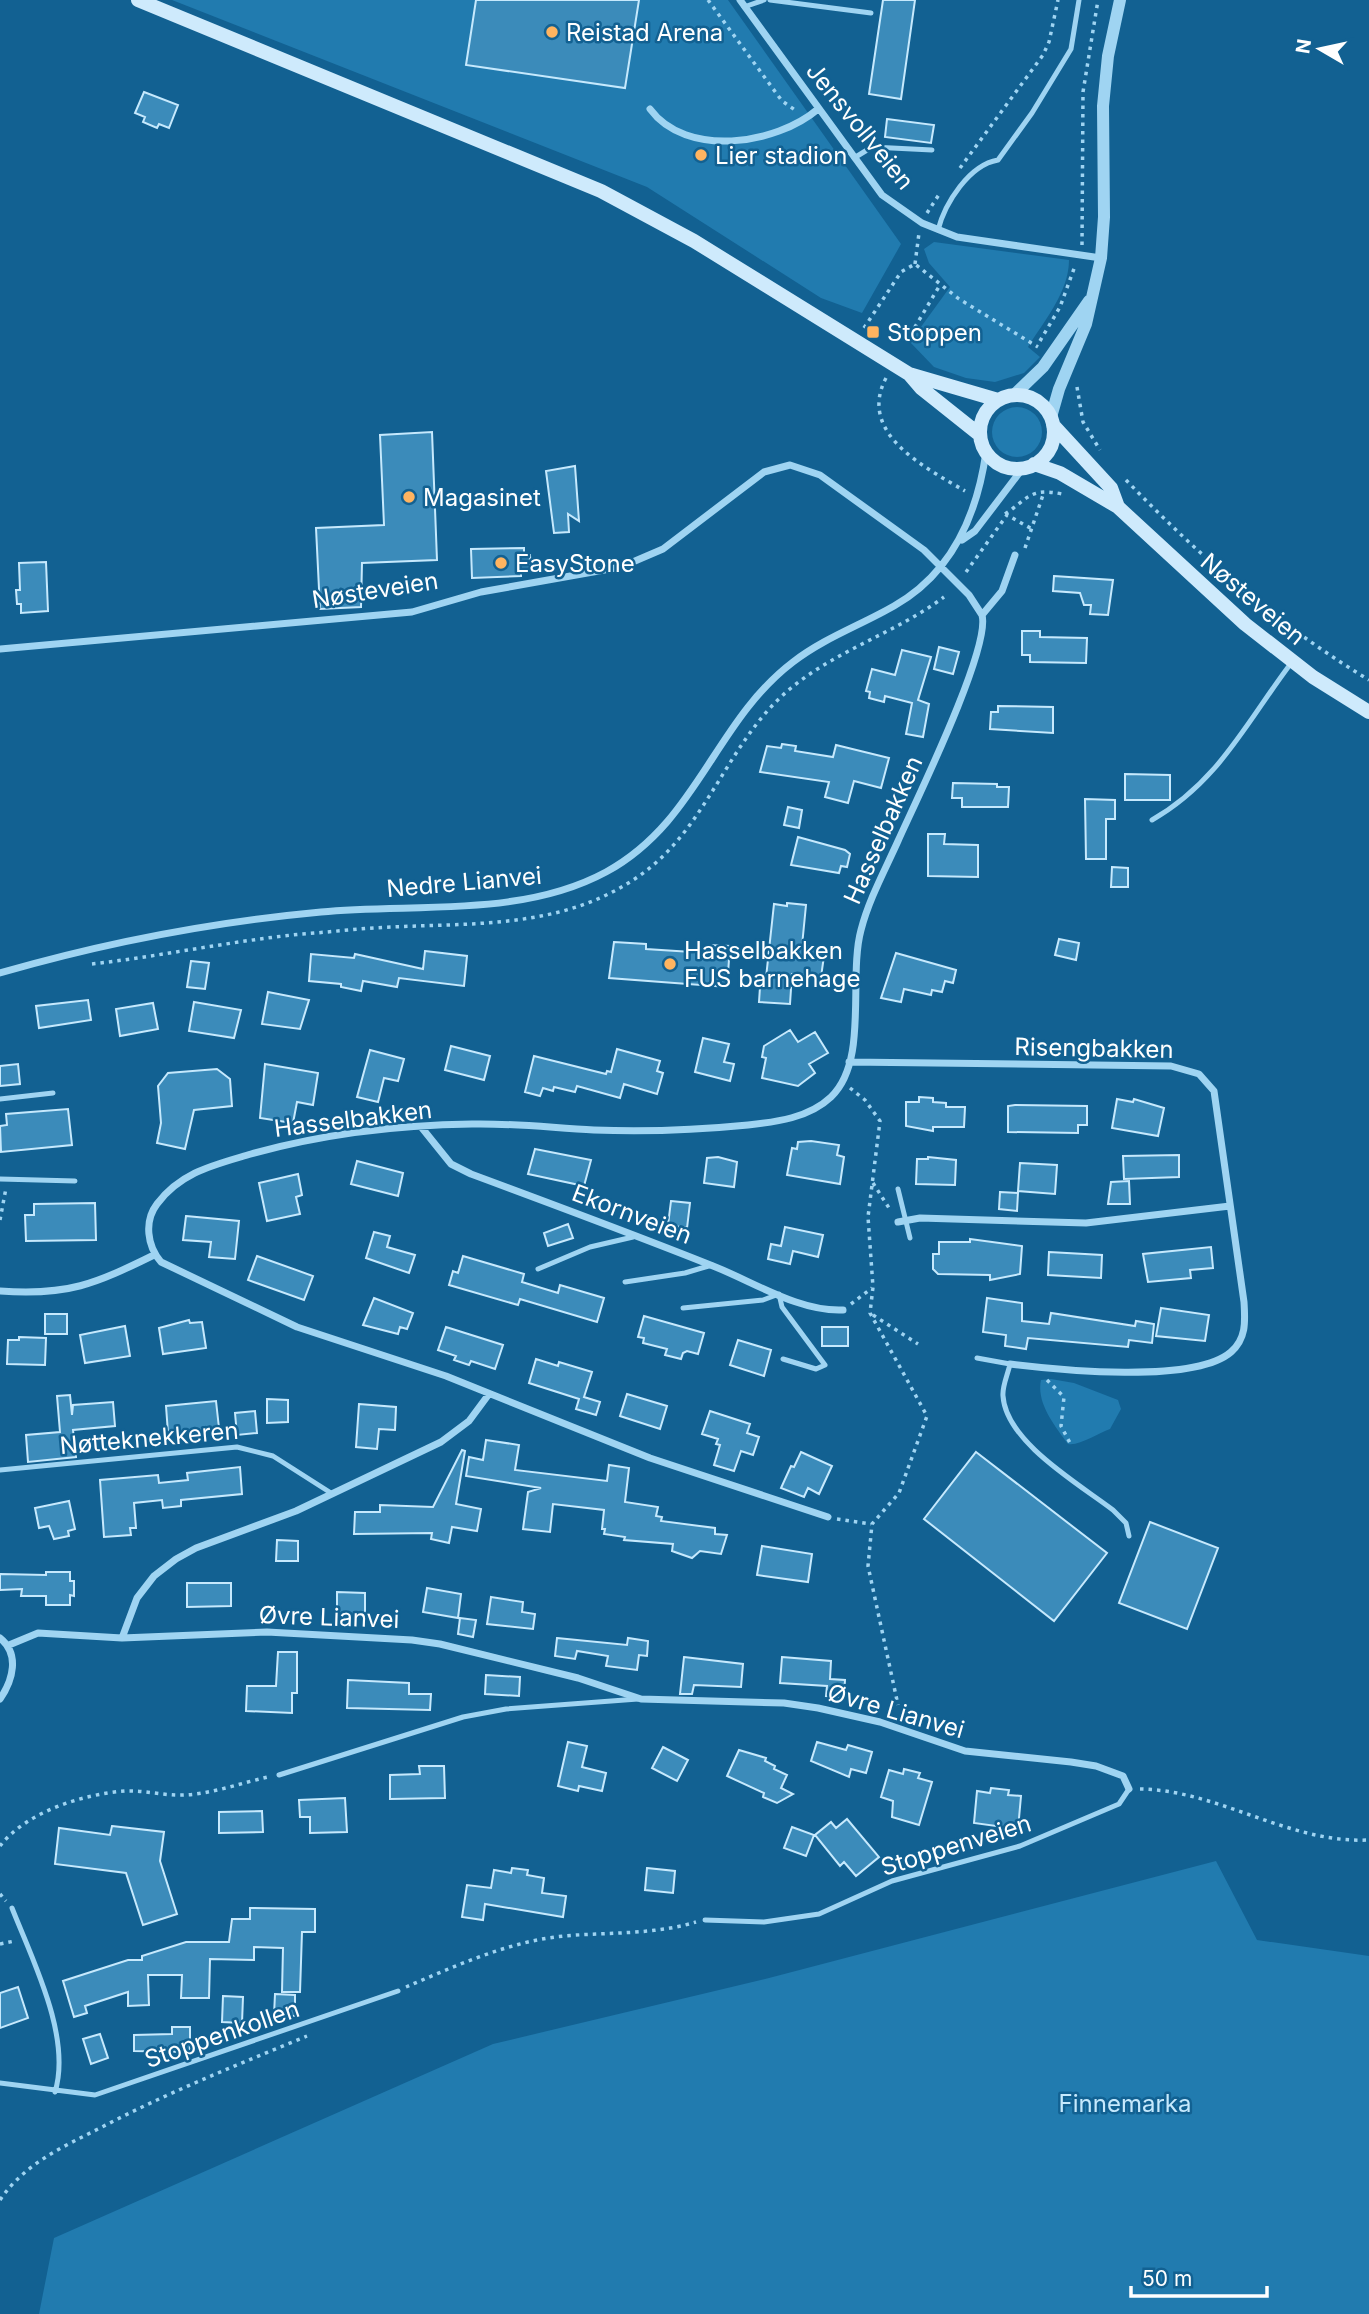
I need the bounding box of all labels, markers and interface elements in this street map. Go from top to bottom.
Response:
north arrow [1285,14,1355,84]
place label: Reistad Arena [566,18,723,47]
marker: Reistad Arena [544,24,560,40]
text: N [1291,37,1316,55]
street label: Jensvollveien [800,57,920,195]
place label: Lier stadion [715,141,847,170]
marker: Lier stadion [693,147,709,163]
place label: Stoppen [887,318,982,347]
marker: Stoppen [865,324,881,340]
place label: Magasinet [423,483,541,512]
marker: Magasinet [401,489,417,505]
street label: Nøsteveien [1195,547,1311,651]
place label: EasyStone [515,549,635,578]
marker: EasyStone [493,555,509,571]
street label: Nøsteveien [310,566,440,614]
street label: Hasselbakken [837,752,929,908]
street label: Nedre Lianvei [385,861,543,903]
place label: Hasselbakken FUS barnehage [684,936,861,993]
marker: Hasselbakken FUS barnehage [662,956,678,972]
street label: Risengbakken [1014,1032,1174,1064]
street label: Hasselbakken [272,1095,434,1143]
street label: Ekornveien [568,1178,696,1250]
street label: Nøtteknekkeren [58,1416,240,1460]
street label: Øvre Lianvei [258,1600,400,1634]
street label: Øvre Lianvei [824,1678,968,1744]
street label: Stoppenveien [877,1808,1035,1882]
street label: Stoppenkollen [141,1994,303,2074]
park label: Finnemarka [1059,2089,1191,2118]
scale bar [1131,2254,1268,2298]
text: 50 m [1142,2266,1192,2291]

